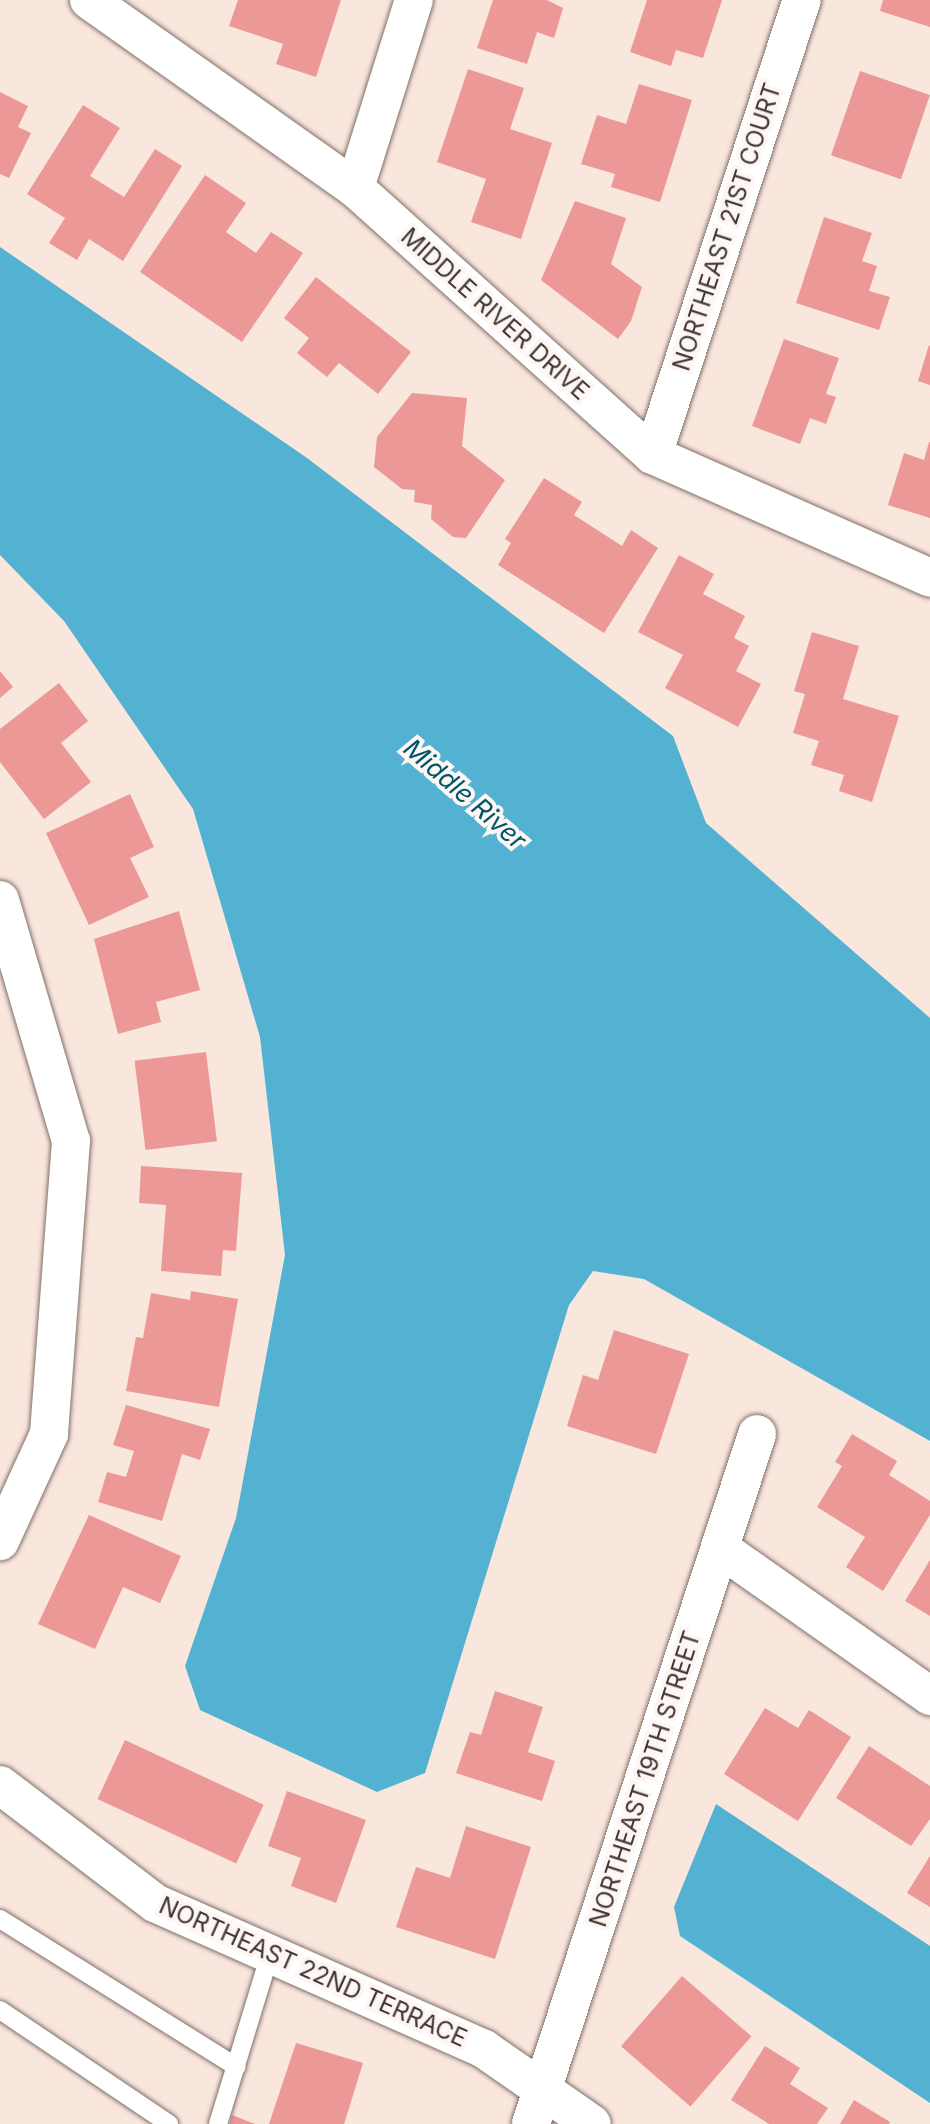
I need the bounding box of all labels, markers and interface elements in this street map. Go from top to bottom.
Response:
street label: NORTHEAST 21ST COURT [667,80,787,374]
street label: MIDDLE RIVER DRIVE [395,222,595,406]
water label: Middle River [397,732,533,856]
street label: NORTHEAST 19TH STREET [584,1628,706,1930]
street label: NORTHEAST 22ND TERRACE [155,1891,471,2053]

